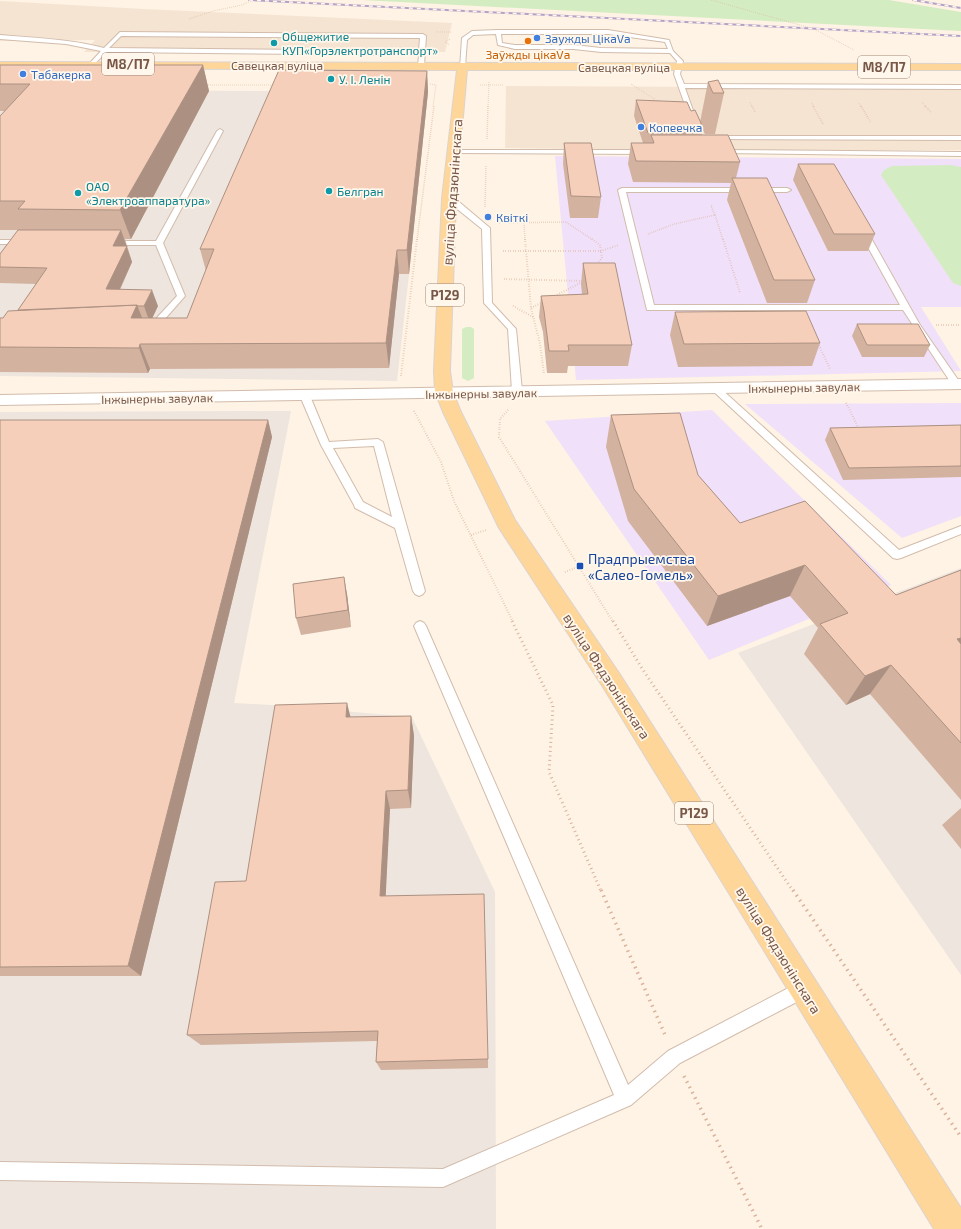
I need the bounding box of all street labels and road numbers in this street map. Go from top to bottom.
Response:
road number: М8/П7 [102,53,154,75]
road number: М8/П7 [858,56,910,78]
street label: Савецкая вуліца [231,58,323,73]
street label: Савецкая вуліца [578,60,670,75]
street label: вуліца Фядзюнінскага [438,118,466,266]
road number: Р129 [426,284,464,306]
street label: Інжынерны завулак [748,379,861,396]
street label: Інжынерны завулак [425,385,538,402]
street label: Інжынерны завулак [101,390,214,407]
street label: вуліца Фядзюнінскага [560,610,654,742]
road number: Р129 [675,802,713,824]
street label: вуліца Фядзюнінскага [733,883,825,1017]

